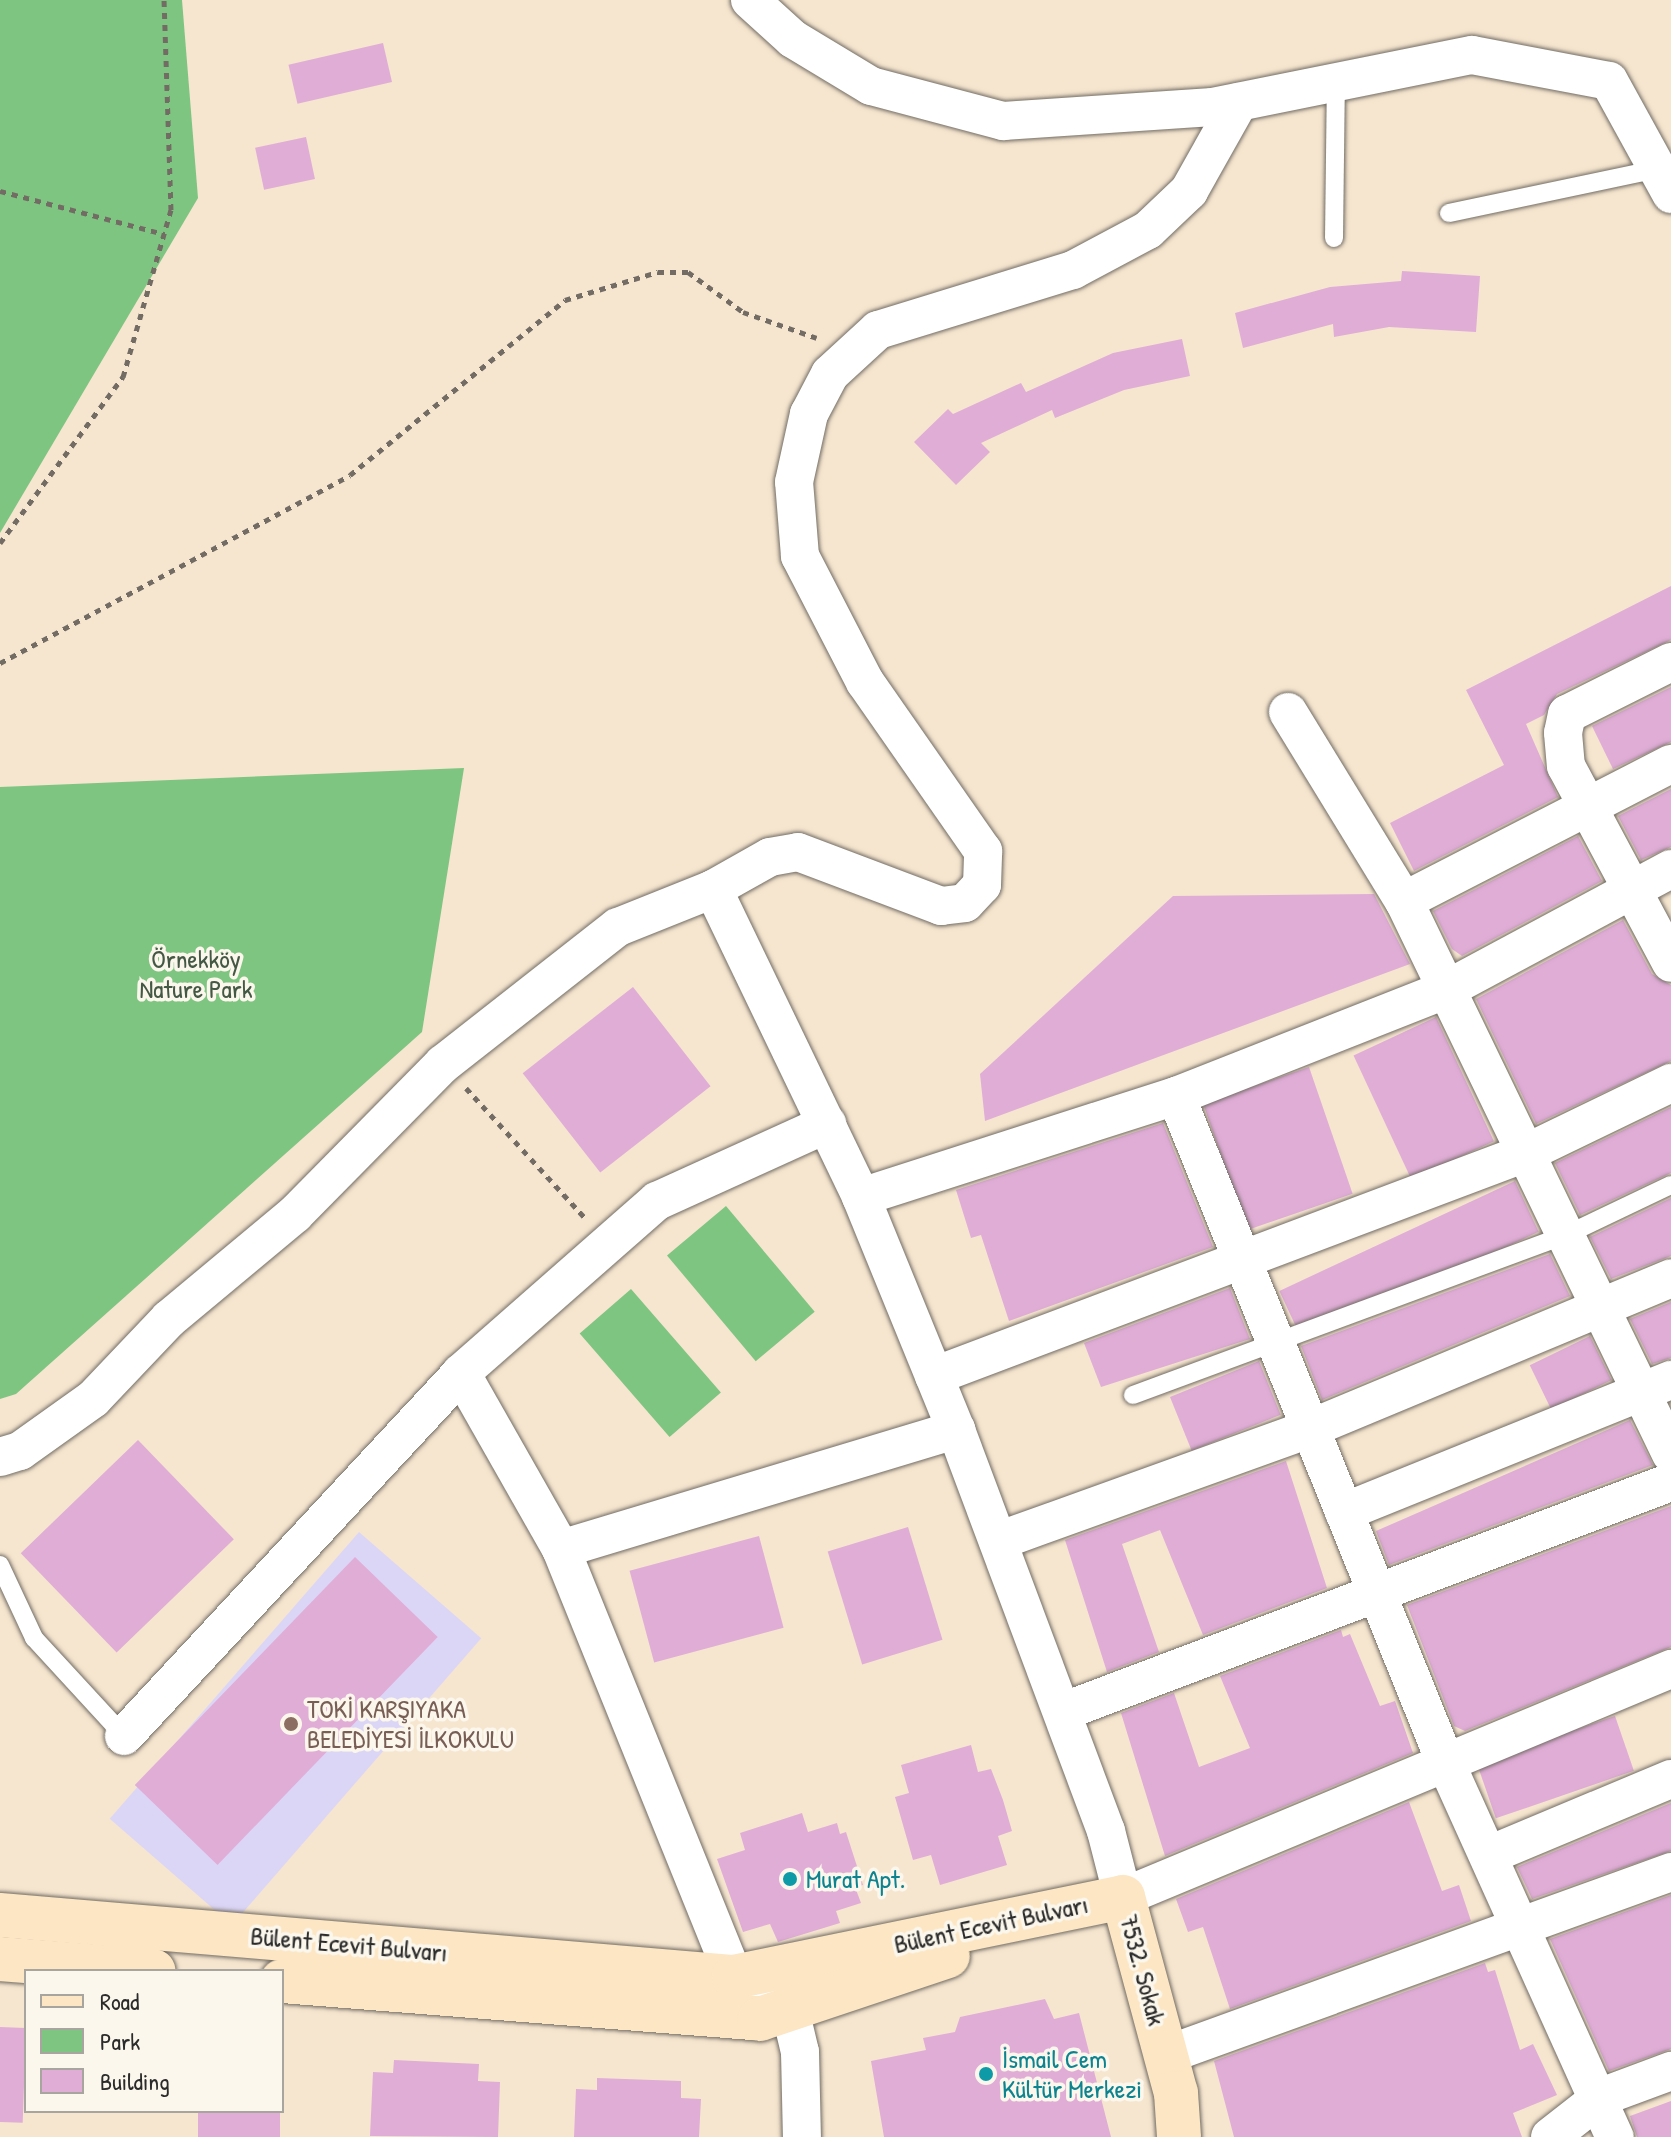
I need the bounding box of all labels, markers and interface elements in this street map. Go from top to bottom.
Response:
park label: Örnekköy Nature Park [139,943,253,1004]
place label: TOKİ KARŞIYAKA BELEDİYESİ İLKOKULU [307,1693,514,1754]
marker: TOKİ KARŞIYAKA BELEDİYESİ İLKOKULU [282,1715,300,1733]
place label: Murat Apt. [806,1863,905,1895]
marker: Murat Apt. [781,1870,799,1888]
street label: Bülent Ecevit Bulvarı [891,1888,1091,1960]
street label: 7532. Sokak [1113,1911,1173,2029]
street label: Bülent Ecevit Bulvarı [249,1920,449,1968]
legend [24,1969,284,2113]
text: Road [100,1985,139,2017]
text: Park [100,2025,140,2057]
place label: İsmail Cem Kültür Merkezi [1002,2043,1142,2104]
text: Building [100,2065,170,2097]
marker: İsmail Cem Kültür Merkezi [977,2065,995,2083]

